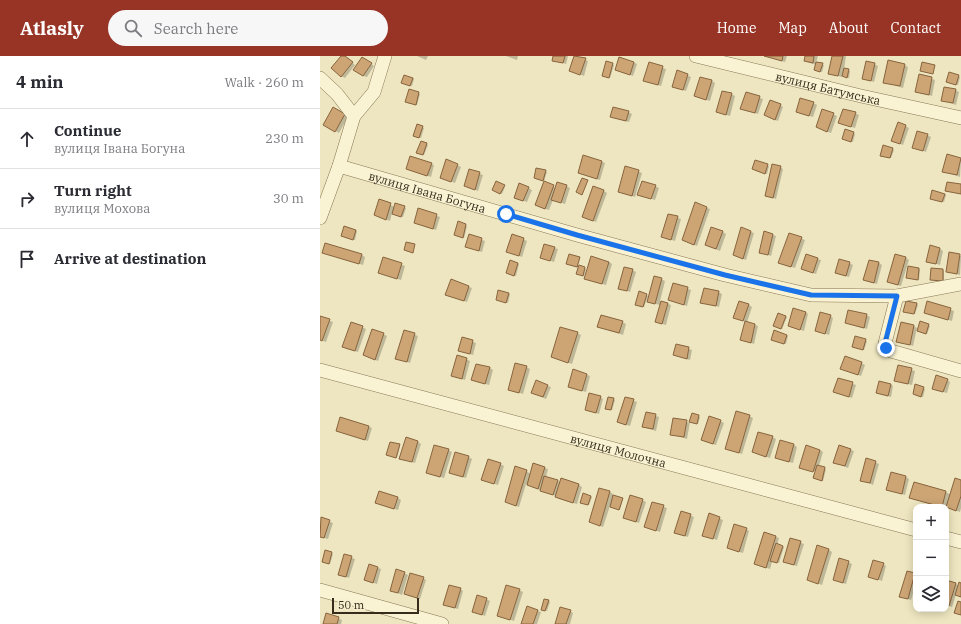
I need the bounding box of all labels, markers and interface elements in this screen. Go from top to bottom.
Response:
search box [108,10,388,46]
text: Atlasly [20,16,84,40]
icon: search [122,17,144,39]
text: Search here [154,19,238,38]
text: Home [717,19,756,37]
text: Map [778,19,807,37]
text: About [829,19,868,37]
text: Contact [890,19,941,37]
street label: вулиця Батумська [774,68,882,108]
text: 4 min [16,71,64,93]
text: Walk · 260 m [225,74,304,91]
text: Continue [54,121,121,140]
icon: ahead [16,128,38,150]
text: 230 m [265,130,304,147]
text: вулиця Івана Богуна [54,140,185,157]
street label: вулиця Івана Богуна [367,168,488,216]
text: Turn right [54,181,132,200]
icon: right [16,188,38,210]
text: 30 m [273,190,304,207]
text: вулиця Мохова [54,200,150,217]
route start [497,205,515,223]
icon: arrive [16,248,38,270]
text: Arrive at destination [54,249,206,268]
route end [877,339,895,357]
street label: вулиця Молочна [569,430,668,470]
map controls [913,504,949,612]
button: + [913,504,949,540]
button: − [913,540,949,576]
button: layers [913,576,949,612]
scale bar [332,596,419,615]
text: 50 m [338,598,364,612]

